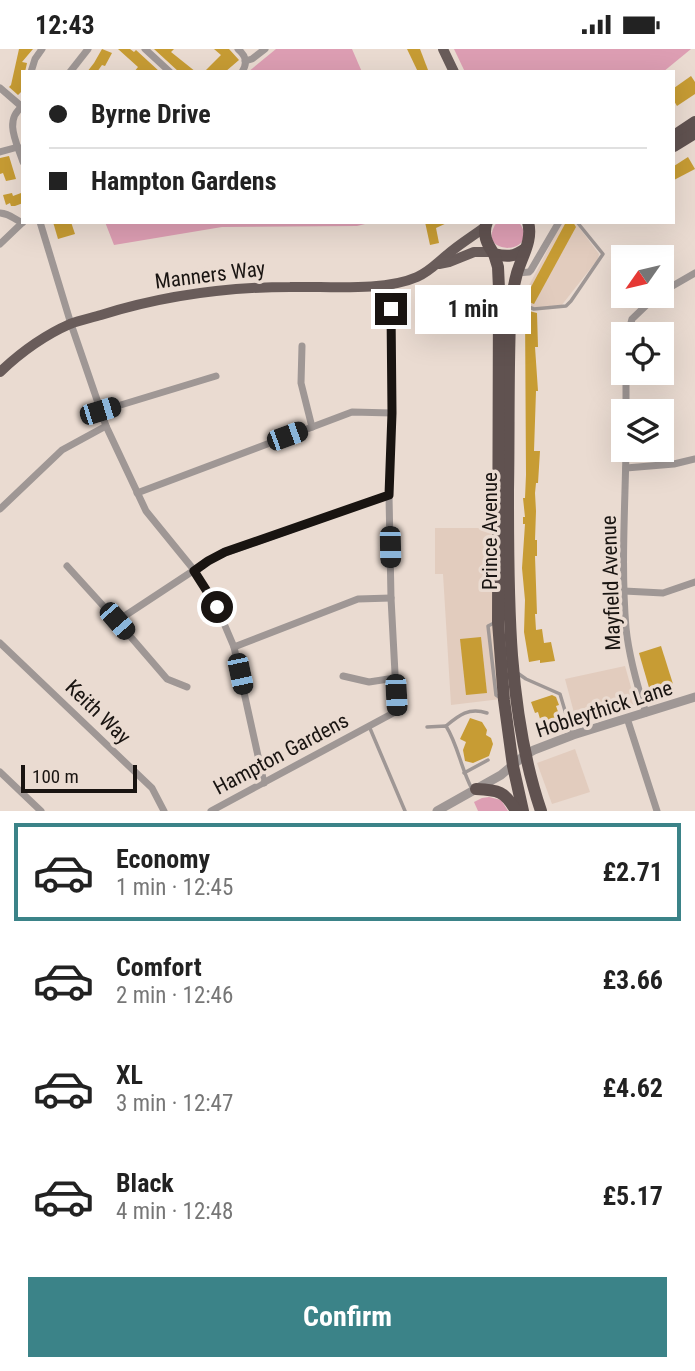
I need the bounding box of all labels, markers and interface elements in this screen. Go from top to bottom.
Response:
text: 12:43 [35,10,95,40]
text: Byrne Drive [91,99,211,129]
text: Hampton Gardens [91,166,276,196]
north arrow [611,245,674,308]
map controls [611,245,674,462]
street label: Manners Way [153,256,267,294]
callout: 1 min [416,285,531,333]
route end [375,293,407,325]
text: 1 min [447,296,499,323]
button: locate [611,322,674,385]
car [77,395,124,427]
button: layers [611,399,674,462]
car [264,419,311,453]
street label: Prince Avenue [478,472,502,590]
street label: Mayfield Avenue [597,515,625,651]
car [380,526,401,568]
route start [201,591,233,623]
car [96,598,139,644]
car [226,651,255,697]
car [385,673,408,717]
street label: Keith Way [60,675,136,749]
street label: Hobleythick Lane [533,676,676,742]
street label: Hampton Gardens [209,708,353,800]
scale bar [21,762,136,794]
text: 100 m [32,765,79,788]
icon: car [32,841,95,904]
text: Economy [116,844,210,874]
text: £2.71 [602,857,663,887]
text: 1 min · 12:45 [116,874,233,901]
icon: car [32,949,95,1012]
text: Comfort [116,952,202,982]
text: £3.66 [602,965,663,995]
text: 2 min · 12:46 [116,982,233,1009]
icon: car [32,1057,95,1120]
text: XL [116,1060,143,1090]
text: £4.62 [602,1073,663,1103]
text: 3 min · 12:47 [116,1090,233,1117]
icon: car [32,1165,95,1228]
text: Black [116,1168,174,1198]
text: £5.17 [602,1181,663,1211]
text: 4 min · 12:48 [116,1198,233,1225]
button: Confirm [28,1277,667,1357]

